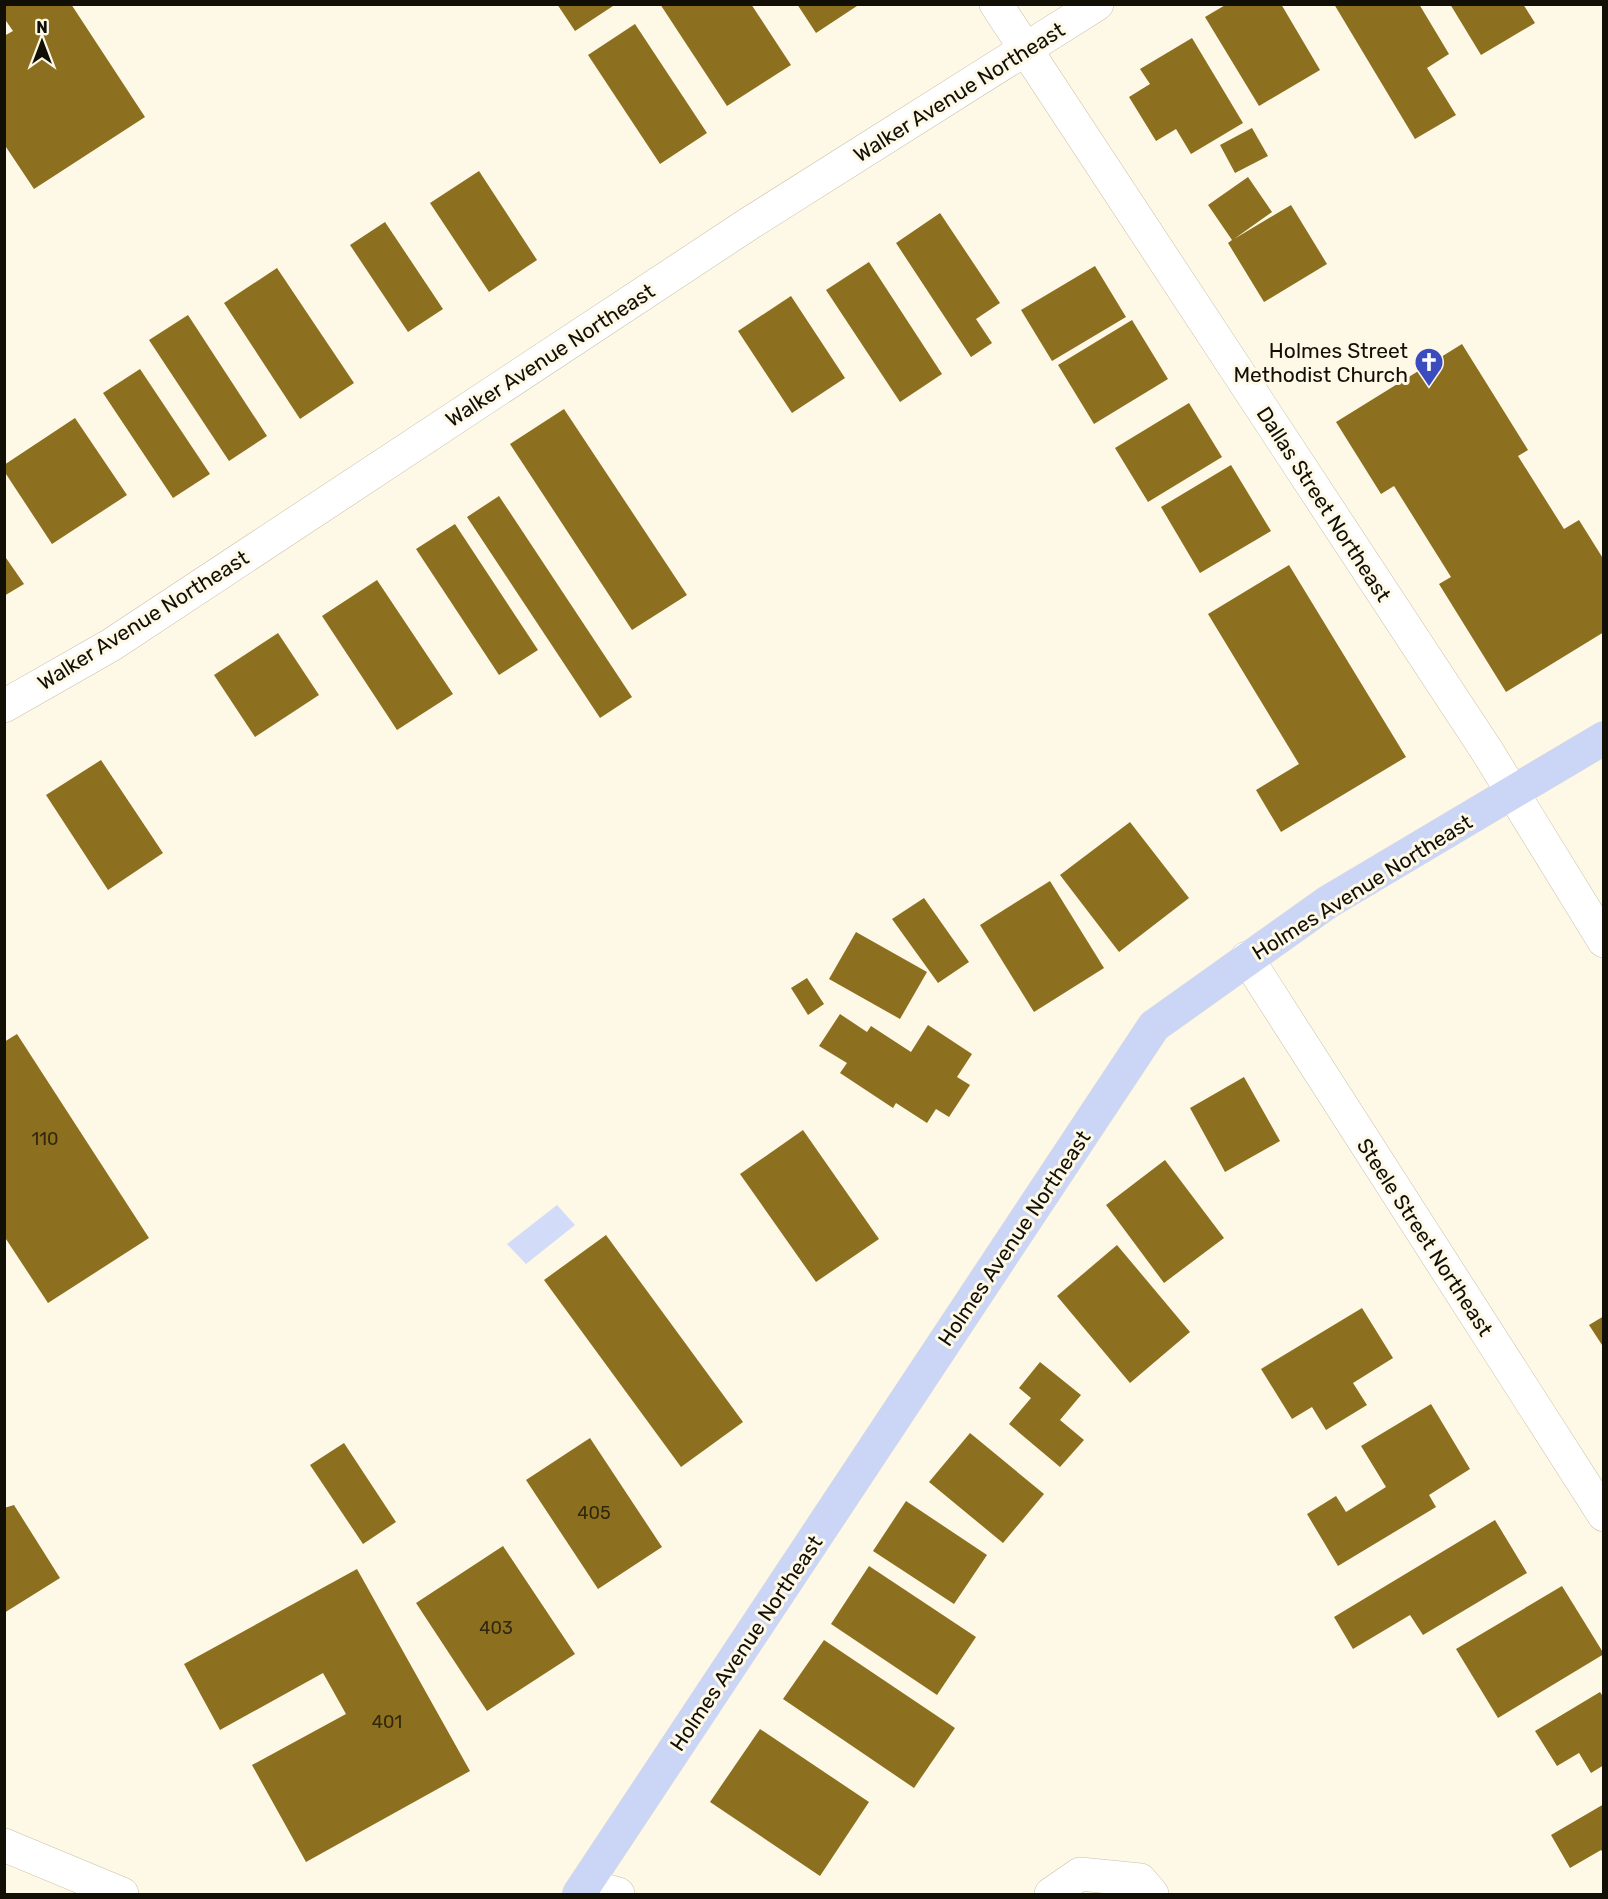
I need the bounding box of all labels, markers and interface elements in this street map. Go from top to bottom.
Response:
north arrow [12,12,72,72]
street label: Walker Avenue Northeast [849,17,1069,167]
text: N [36,18,48,37]
street label: Walker Avenue Northeast [441,278,659,432]
place label: Holmes Street Methodist Church [1233,338,1408,387]
church icon: Holmes Street Methodist Church [1413,346,1445,388]
street label: Dallas Street Northeast [1252,402,1396,606]
street label: Walker Avenue Northeast [33,545,253,695]
street label: Holmes Avenue Northeast [1247,809,1477,965]
street label: Holmes Avenue Northeast [932,1126,1096,1350]
house number: 110 [32,1128,58,1150]
street label: Steele Street Northeast [1352,1134,1498,1340]
house number: 405 [577,1502,611,1524]
street label: Holmes Avenue Northeast [664,1531,828,1755]
house number: 403 [479,1617,513,1639]
house number: 401 [372,1711,402,1733]

